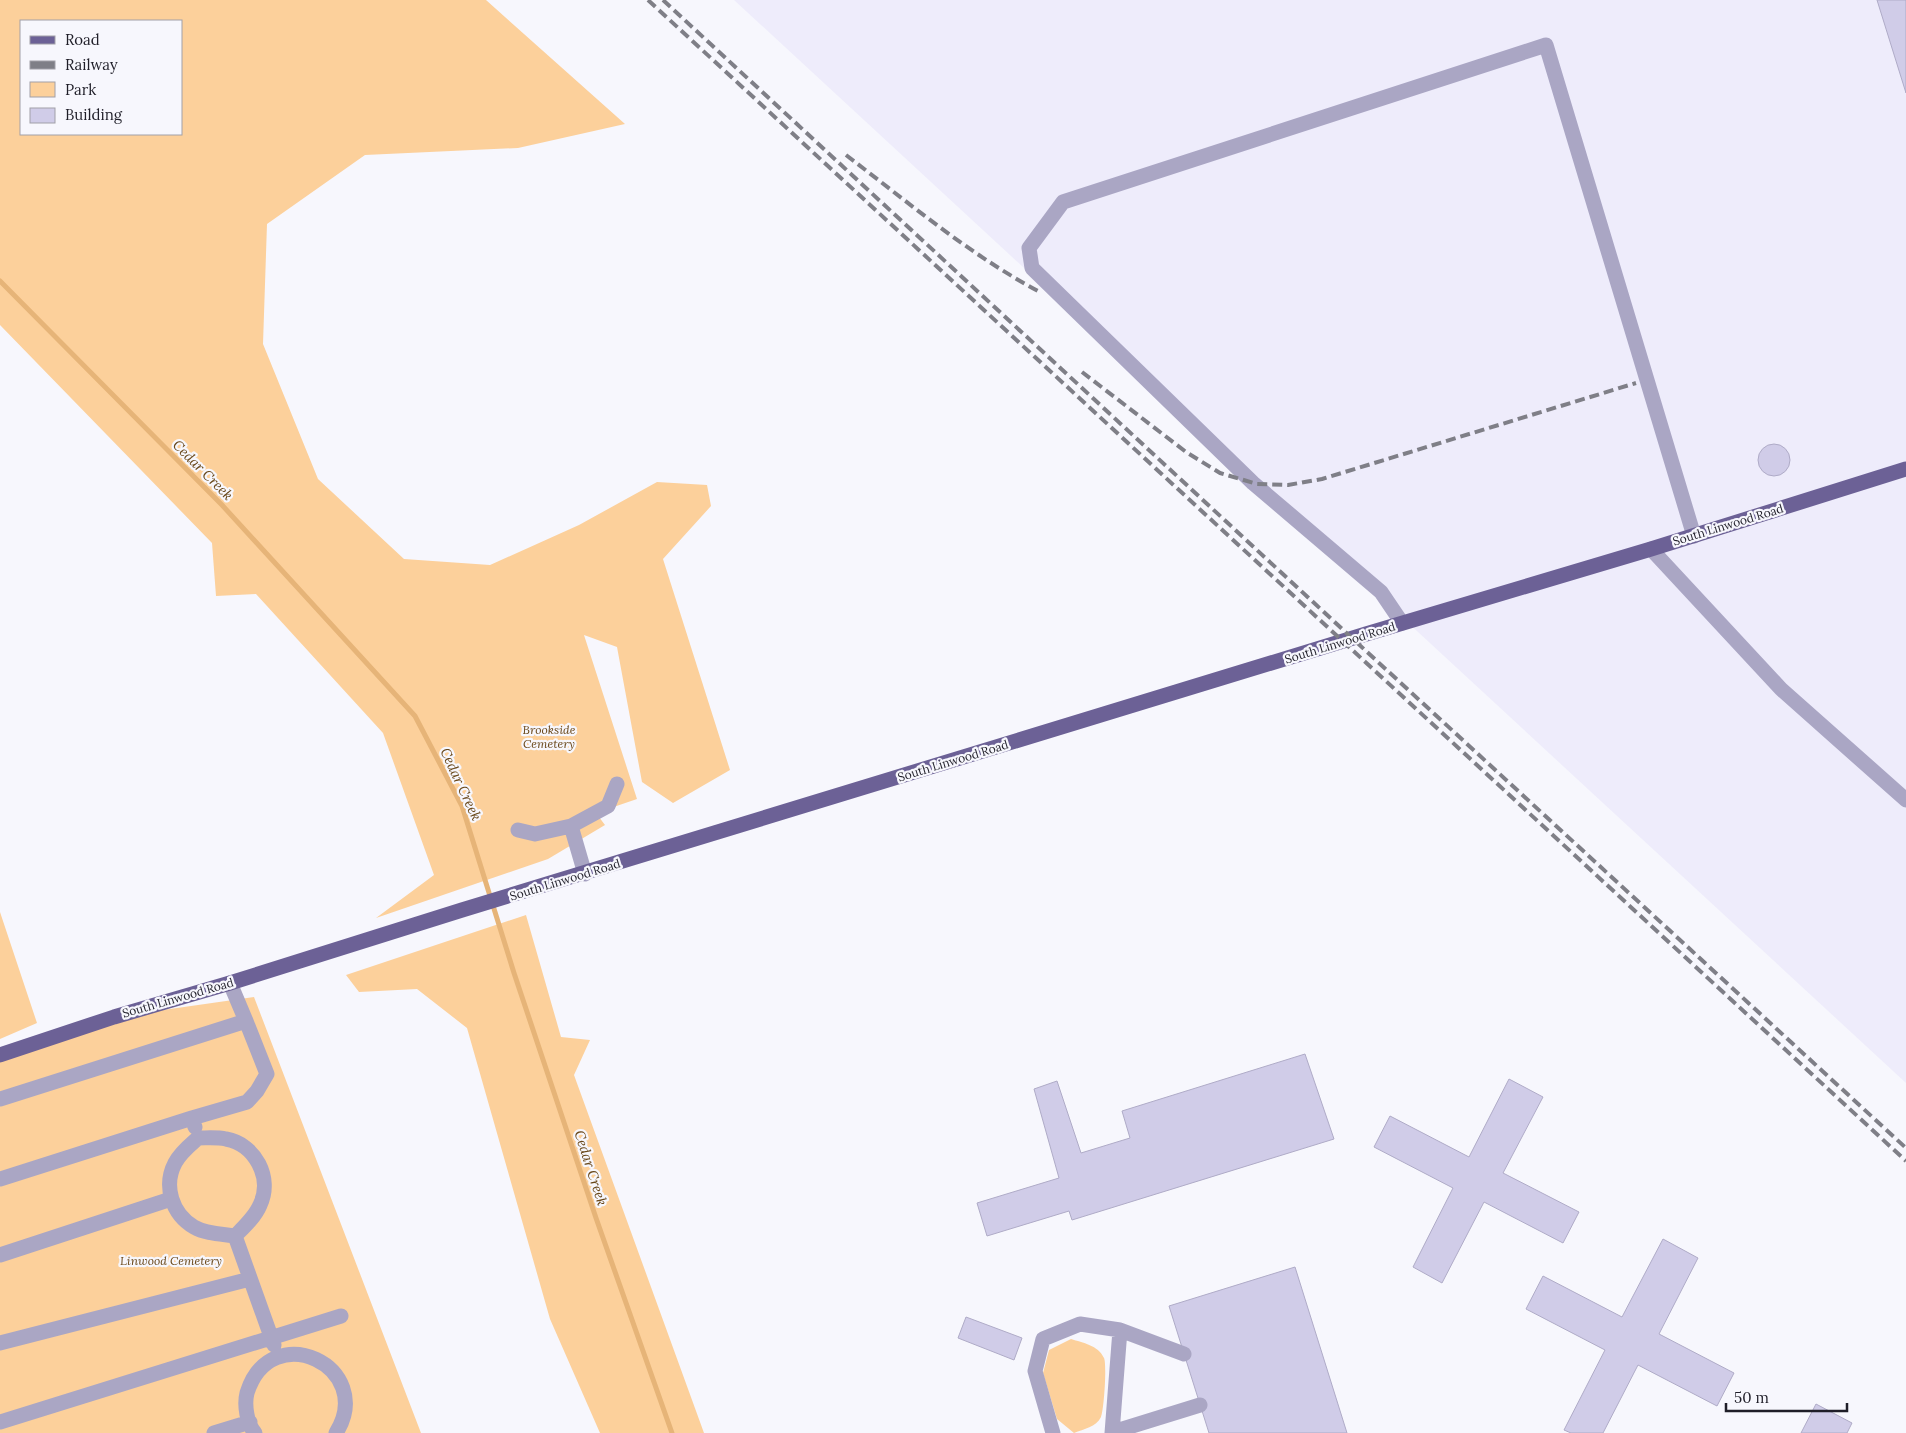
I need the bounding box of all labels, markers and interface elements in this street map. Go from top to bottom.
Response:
legend [20,20,182,135]
text: Road [65,30,100,49]
text: Railway [65,55,118,74]
text: Park [65,80,96,99]
text: Building [65,105,123,124]
water label: Cedar Creek [169,436,237,504]
street label: South Linwood Road [1671,501,1785,549]
street label: South Linwood Road [1283,619,1397,667]
park label: Brookside Cemetery [523,722,576,751]
street label: South Linwood Road [896,737,1010,785]
water label: Cedar Creek [436,745,486,823]
street label: South Linwood Road [508,856,622,904]
street label: South Linwood Road [120,974,235,1021]
water label: Cedar Creek [570,1128,612,1208]
park label: Linwood Cemetery [120,1253,222,1268]
scale bar [1726,1380,1847,1412]
text: 50 m [1734,1388,1769,1407]

